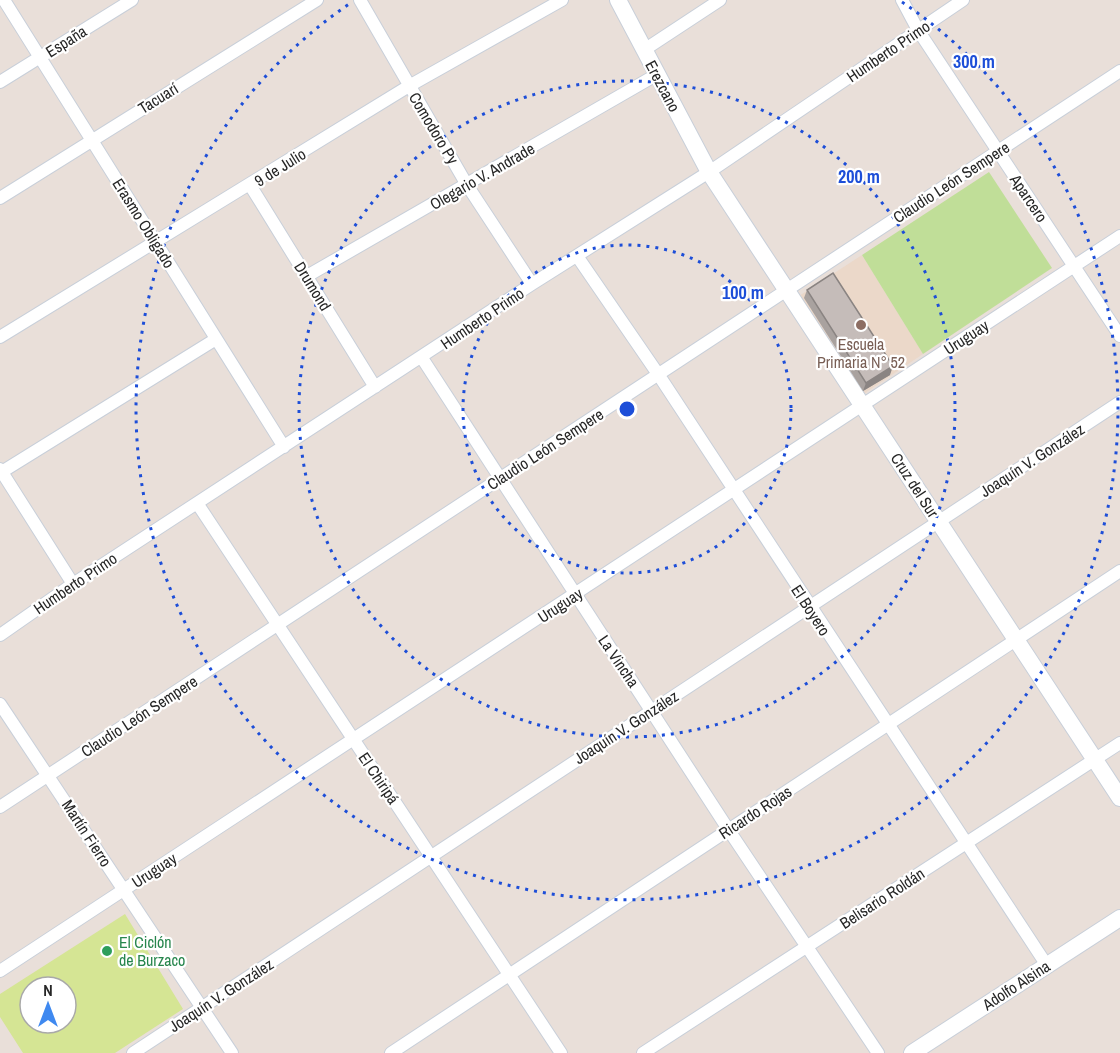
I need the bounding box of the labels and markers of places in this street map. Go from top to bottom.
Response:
marker: Escuela Primaria N° 52 [854,318,868,332]
place label: Escuela Primaria N° 52 [817,333,905,373]
centre of rings [617,399,637,419]
place label: El Ciclón de Burzaco [119,931,185,971]
marker: El Ciclón de Burzaco [100,944,114,958]

